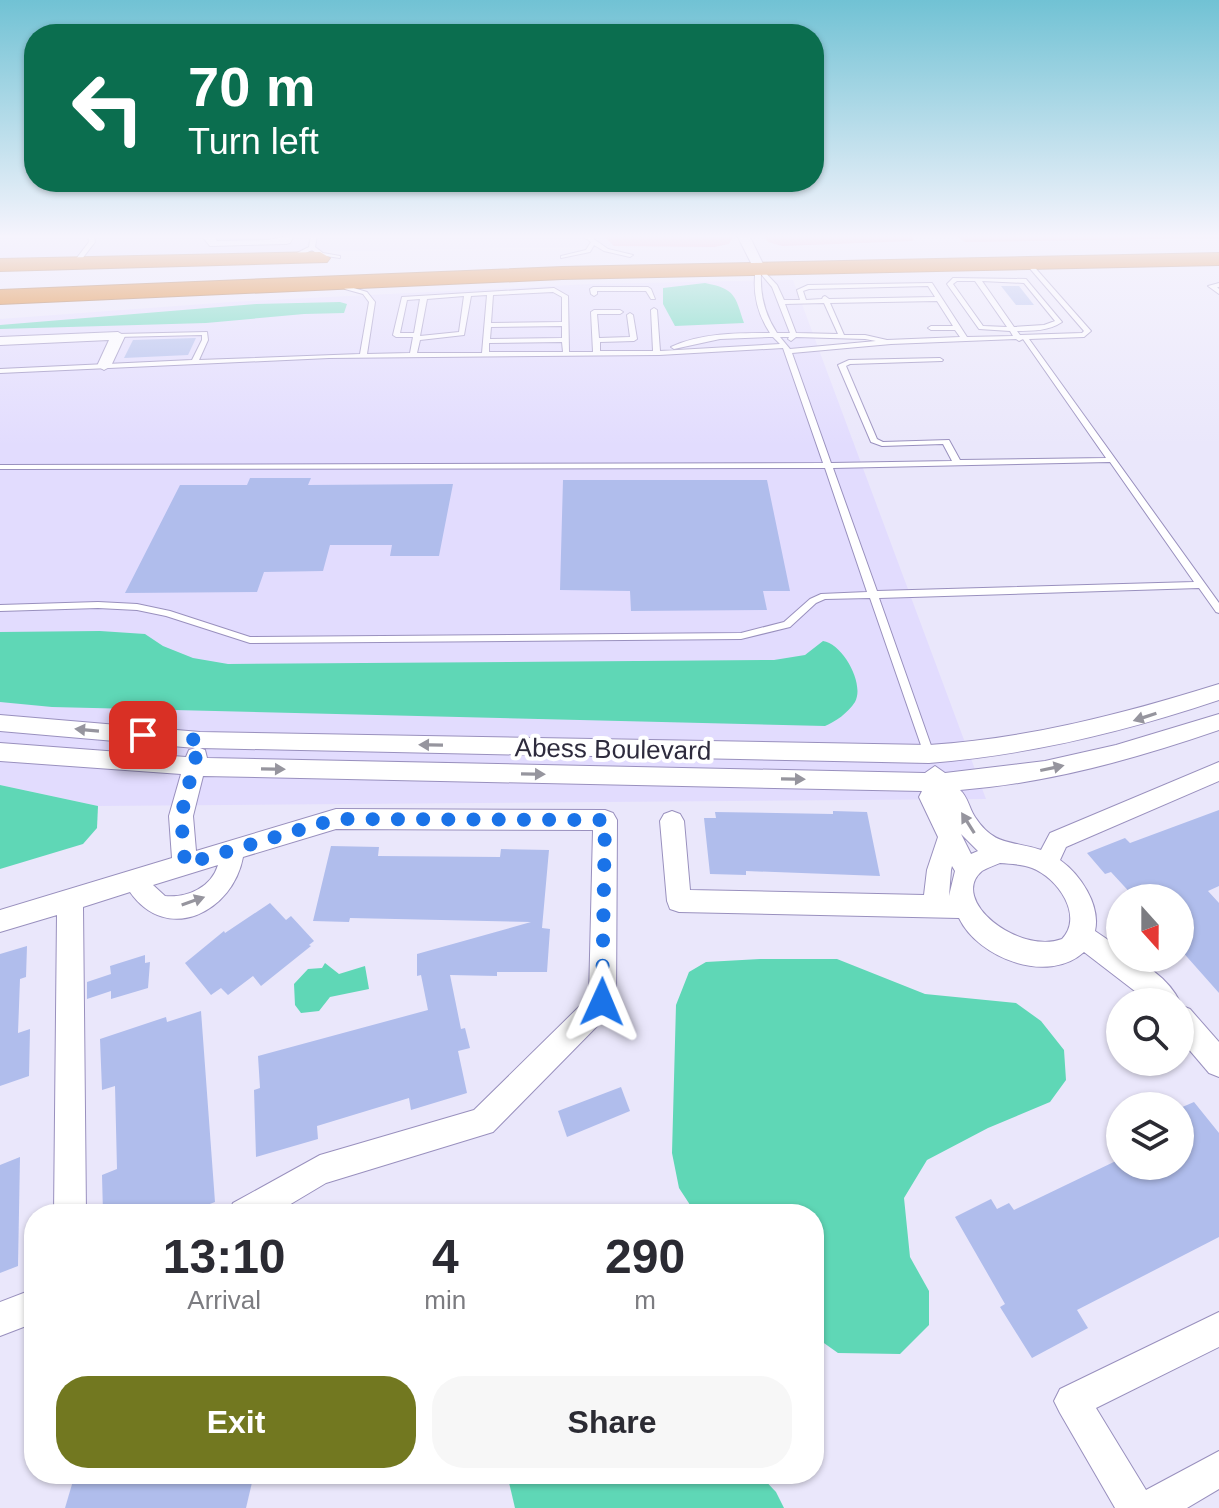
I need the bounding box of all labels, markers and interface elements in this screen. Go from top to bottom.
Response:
text: 70 m [188,55,316,118]
icon: left [56,56,160,160]
text: Turn left [188,121,319,162]
pin [109,701,177,769]
one-way arrow [1133,711,1157,724]
icon: arrive [121,713,165,757]
one-way arrow [74,724,99,737]
street label: Abess Boulevard [514,732,712,766]
one-way arrow [418,739,443,752]
one-way arrow [1040,761,1065,774]
one-way arrow [261,763,286,775]
one-way arrow [521,768,546,780]
one-way arrow [781,773,806,786]
one-way arrow [961,812,975,834]
north arrow [1106,884,1194,972]
map controls [1106,884,1194,1180]
one-way arrow [181,895,205,907]
position arrow [560,960,644,1044]
button: search [1106,988,1194,1076]
button: layers [1106,1092,1194,1180]
text: 13:10 [163,1230,286,1283]
text: 4 [432,1230,459,1283]
text: 290 [605,1230,685,1283]
text: Arrival [187,1285,261,1315]
text: min [424,1285,466,1315]
text: m [634,1285,656,1315]
button: Exit [56,1376,416,1468]
button: Share [432,1376,792,1468]

